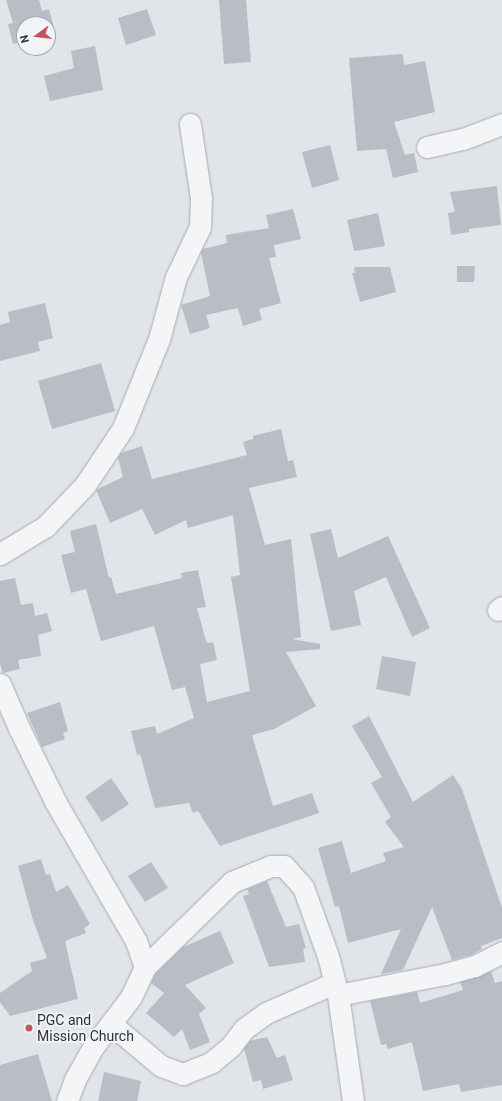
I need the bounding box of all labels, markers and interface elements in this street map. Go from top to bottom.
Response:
north arrow [16,16,56,56]
text: N [18,34,32,44]
place label: PGC and Mission Church [37,1012,134,1044]
marker: PGC and Mission Church [24,1023,34,1033]

